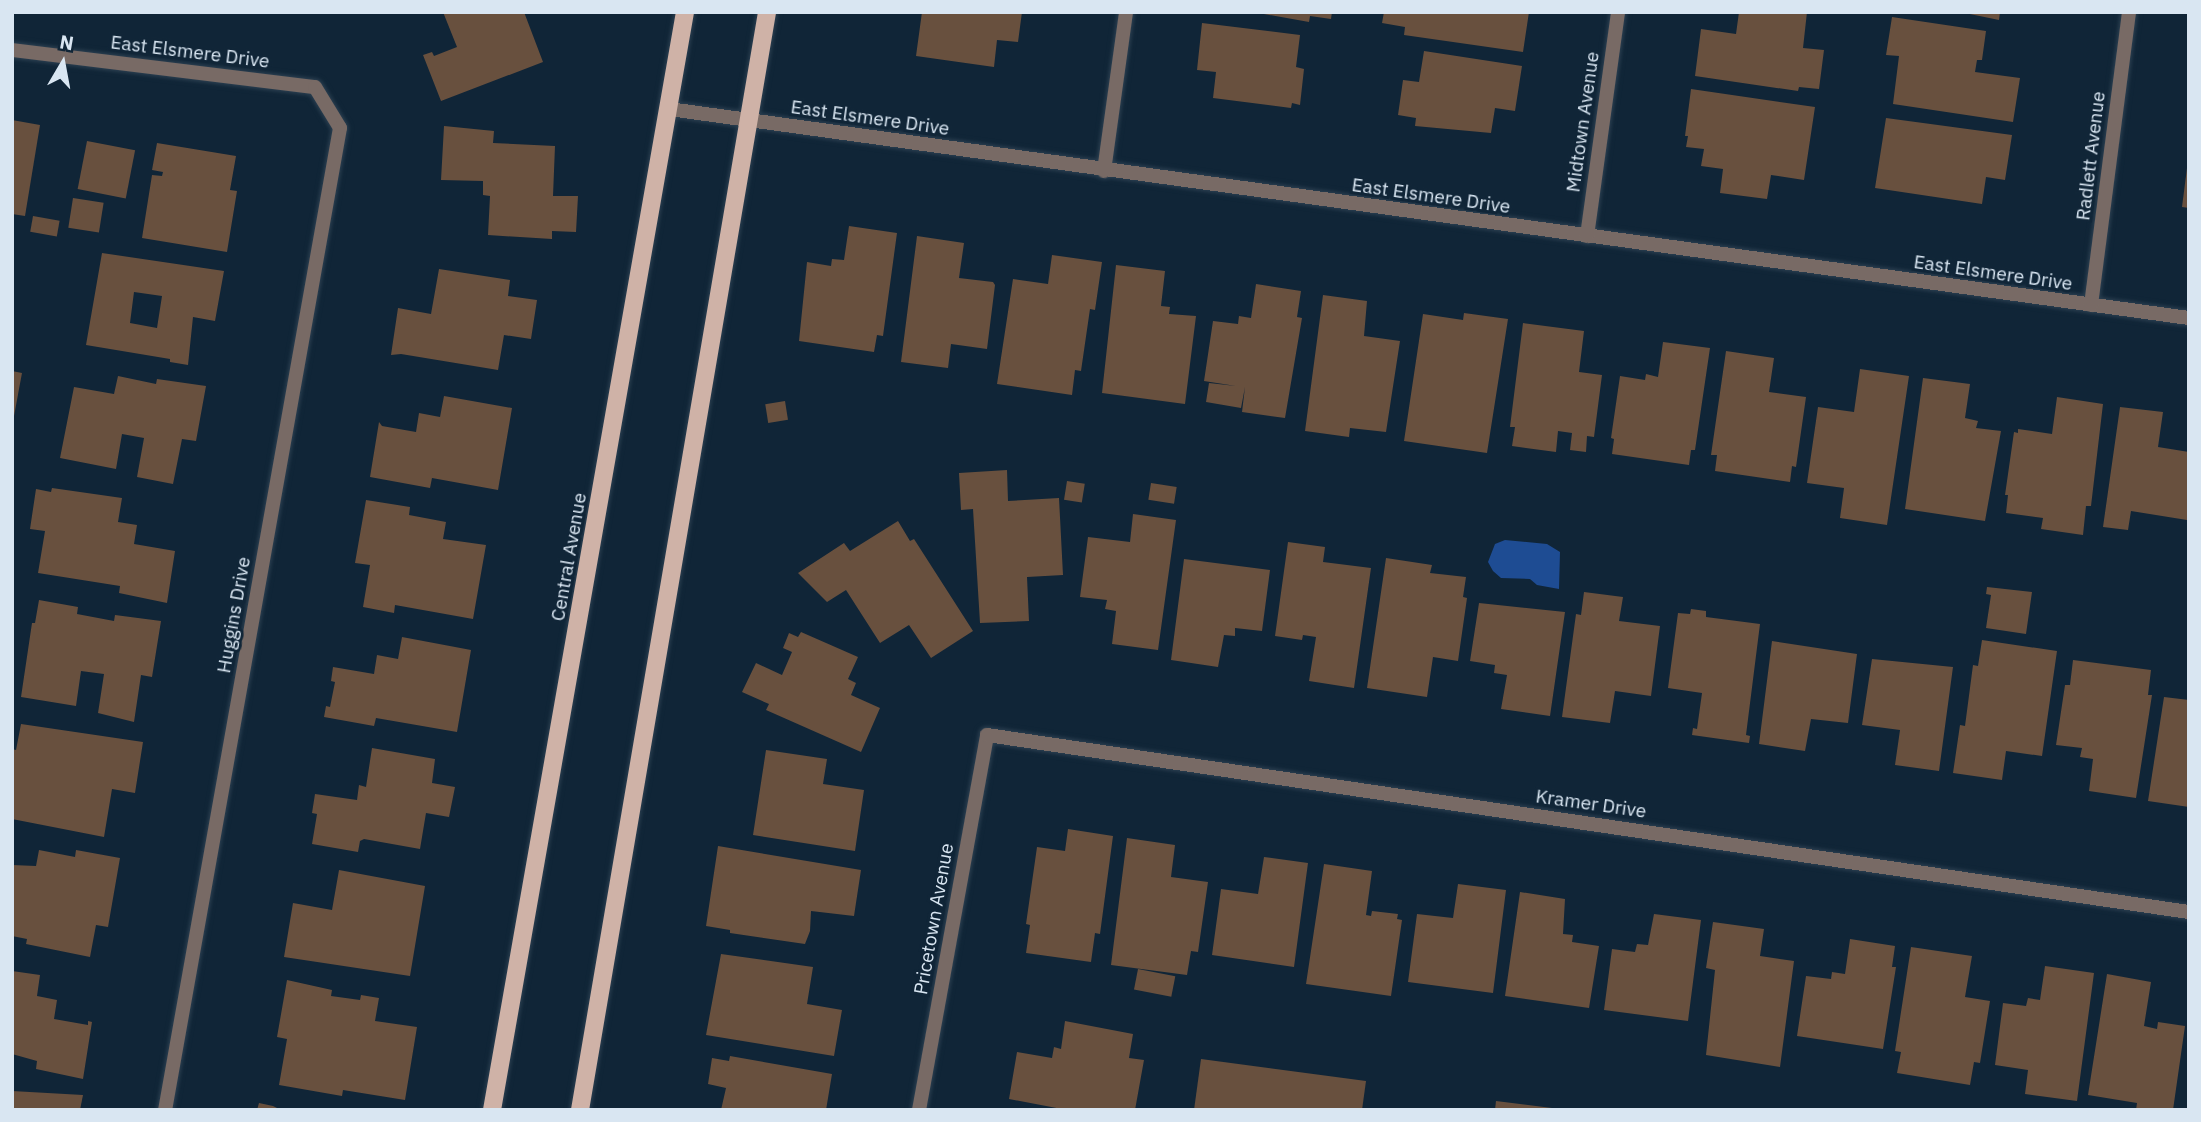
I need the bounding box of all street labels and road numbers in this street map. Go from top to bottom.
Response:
street label: East Elsmere Drive [109,31,271,73]
street label: Midtown Avenue [1562,50,1604,194]
street label: Radlett Avenue [2072,90,2110,222]
street label: East Elsmere Drive [789,96,951,140]
street label: East Elsmere Drive [1350,174,1512,218]
street label: East Elsmere Drive [1912,251,2074,295]
street label: Central Avenue [547,491,591,623]
street label: Huggins Drive [213,555,255,675]
street label: Kramer Drive [1534,785,1648,823]
street label: Pricetown Avenue [909,842,959,996]

